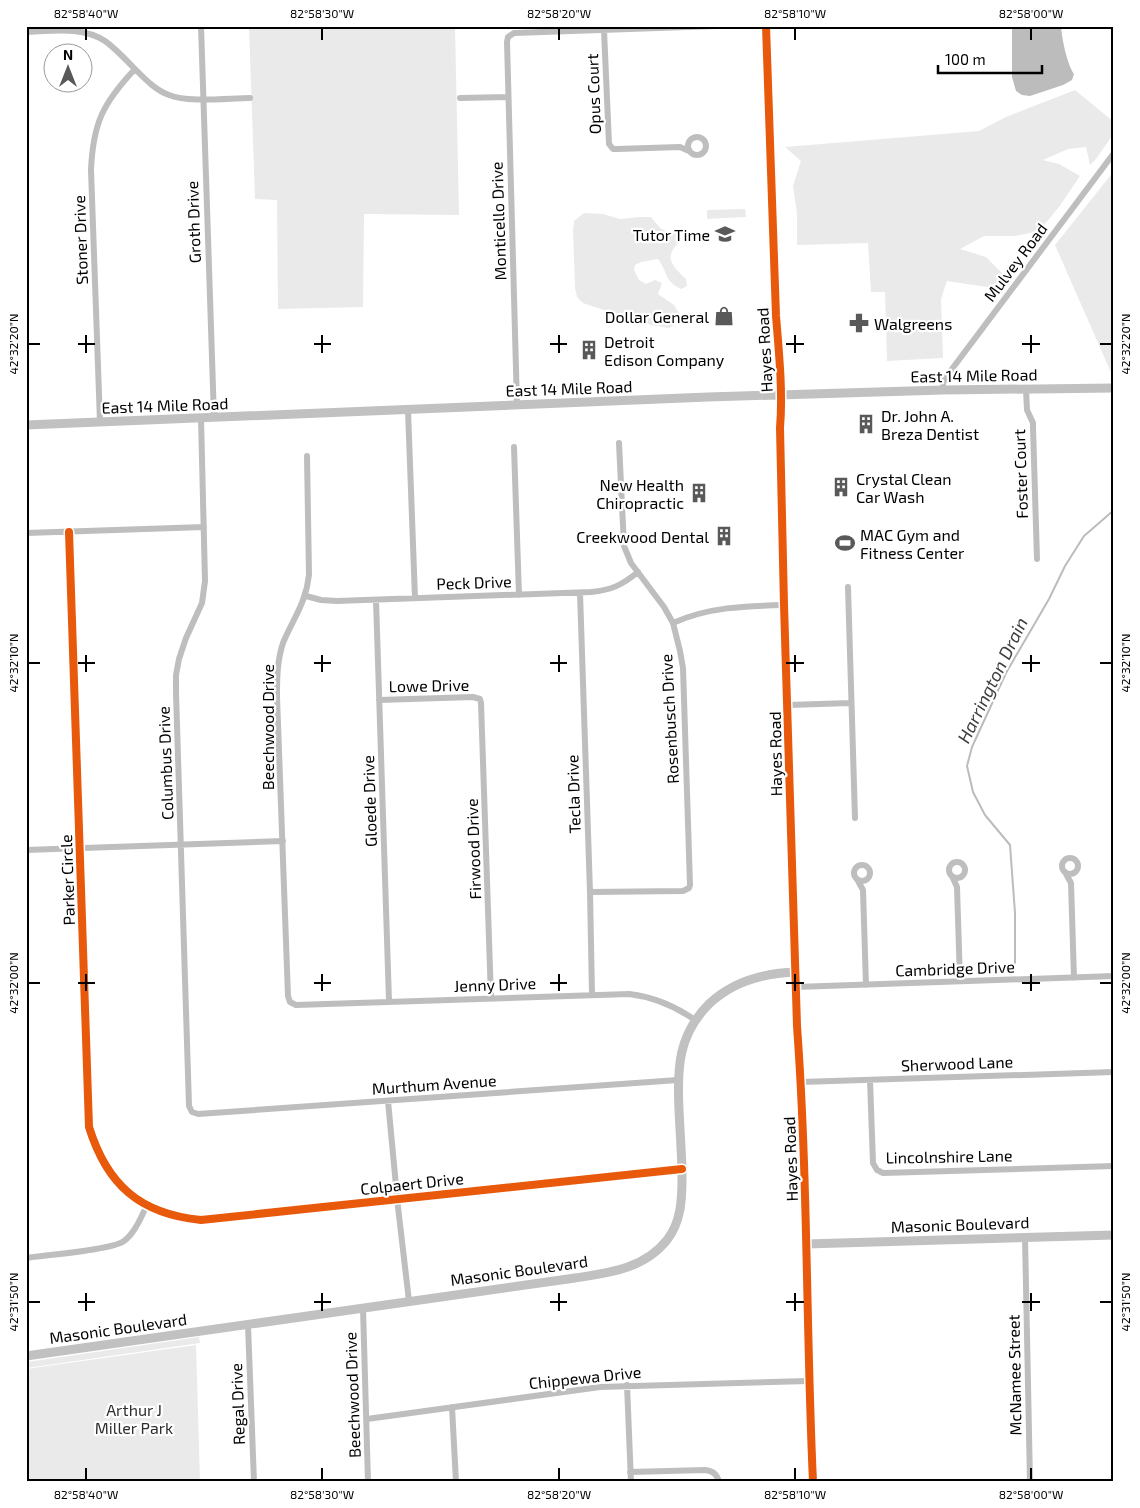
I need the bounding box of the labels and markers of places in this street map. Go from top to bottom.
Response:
school or university icon: Tutor Time [714,223,736,245]
place label: Tutor Time [633,225,710,244]
shop icon: Dollar General [713,305,735,327]
place label: Dollar General [605,307,709,326]
pharmacy icon: Walgreens [848,312,870,334]
place label: Walgreens [874,314,952,333]
place label: Detroit Edison Company [604,332,725,369]
building icon: Detroit Edison Company [578,339,600,361]
place label: Dr. John A. Breza Dentist [881,406,979,443]
building icon: Dr. John A. Breza Dentist [855,413,877,435]
place label: Crystal Clean Car Wash [856,469,951,506]
place label: New Health Chiropractic [596,475,684,512]
building icon: Crystal Clean Car Wash [830,476,852,498]
building icon: New Health Chiropractic [688,482,710,504]
building icon: Creekwood Dental [713,525,735,547]
place label: MAC Gym and Fitness Center [860,525,965,562]
place label: Creekwood Dental [576,527,709,546]
sports icon: MAC Gym and Fitness Center [834,532,856,554]

